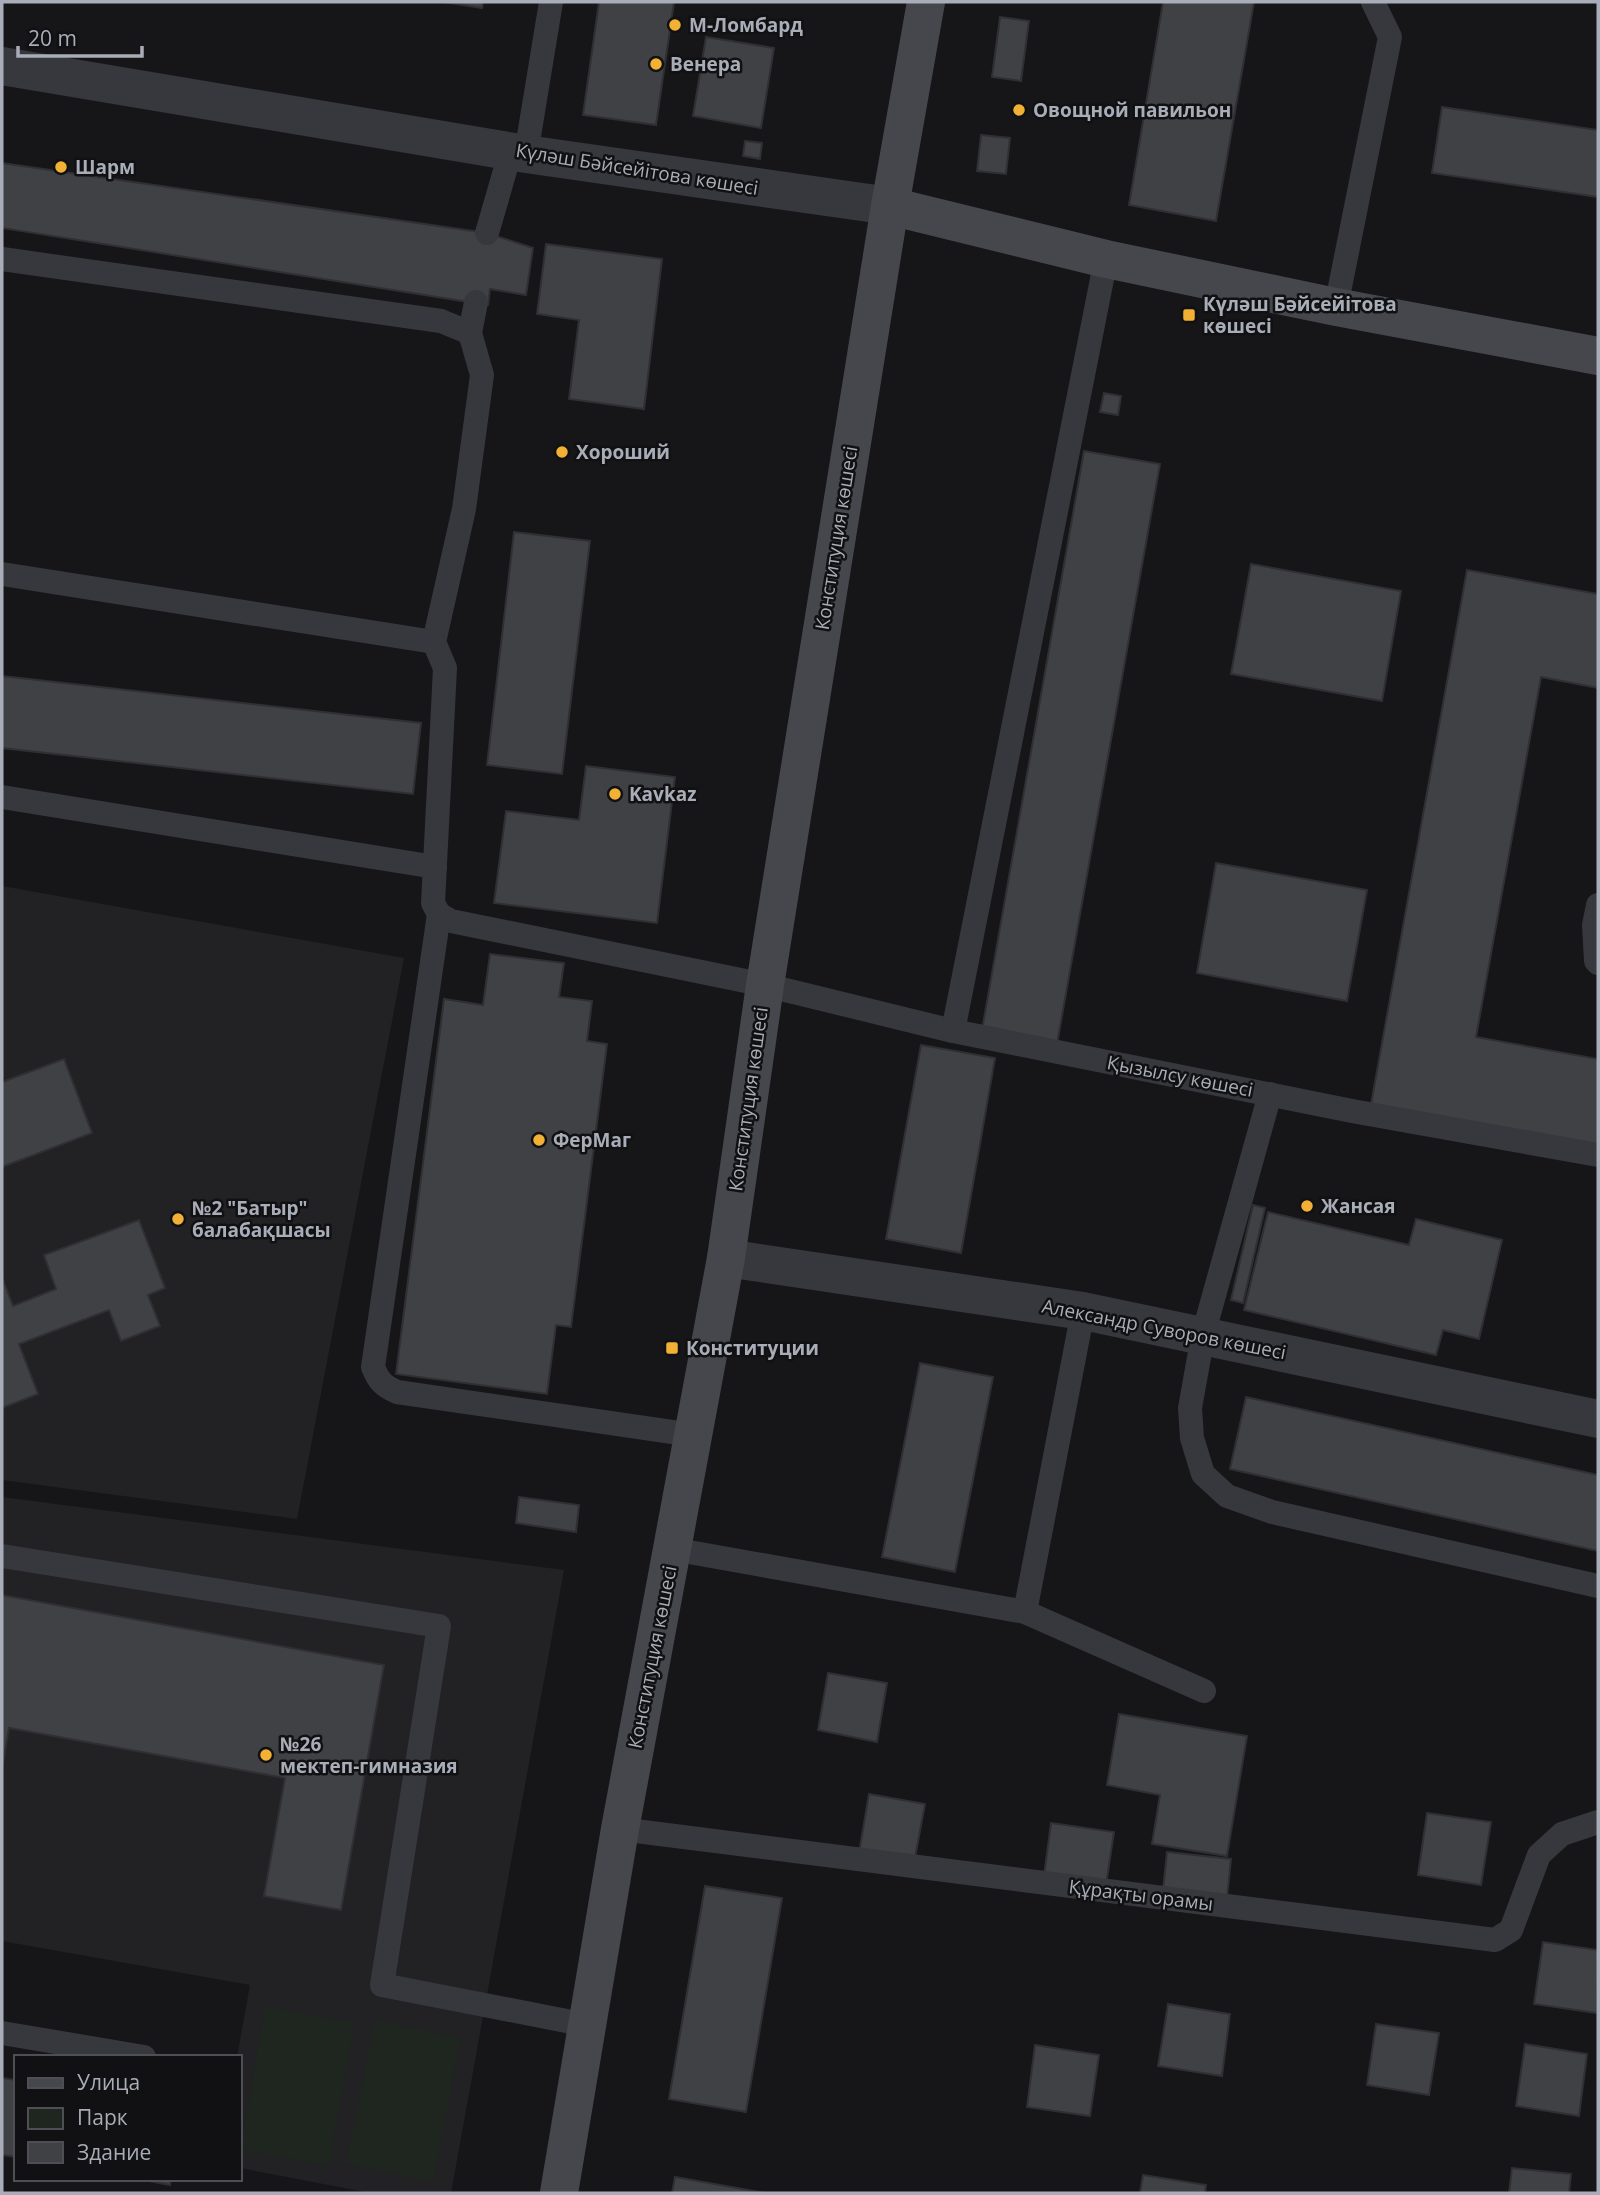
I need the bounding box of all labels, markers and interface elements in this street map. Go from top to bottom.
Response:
place label: М-Ломбард [689,12,803,38]
scale bar [18,14,142,58]
marker: М-Ломбард [667,17,683,33]
text: 20 m [28,24,77,52]
place label: Венера [670,51,741,77]
marker: Венера [648,56,664,72]
place label: Овощной павильон [1033,97,1231,123]
marker: Овощной павильон [1011,102,1027,118]
street label: Күләш Бәйсейітова көшесі [514,137,760,201]
place label: Шарм [75,154,135,180]
marker: Шарм [53,159,69,175]
place label: Күләш Бәйсейітова көшесі [1203,291,1397,339]
marker: Күләш Бәйсейітова көшесі [1181,307,1197,323]
place label: Хороший [576,439,670,465]
marker: Хороший [554,444,570,460]
street label: Конституция көшесі [809,444,863,632]
place label: Kavkaz [629,781,696,807]
marker: Kavkaz [607,786,623,802]
street label: Конституция көшесі [722,1005,774,1193]
street label: Қызылсу көшесі [1105,1049,1255,1103]
place label: ФерМаг [553,1127,631,1153]
marker: ФерМаг [531,1132,547,1148]
place label: Жансая [1321,1193,1395,1219]
place label: №2 "Батыр" балабақшасы [192,1195,331,1243]
marker: Жансая [1299,1198,1315,1214]
marker: №2 "Батыр" балабақшасы [170,1211,186,1227]
street label: Александр Суворов көшесі [1040,1293,1288,1365]
place label: Конституции [686,1335,819,1361]
marker: Конституции [664,1340,680,1356]
street label: Конституция көшесі [622,1563,682,1751]
place label: №26 мектеп-гимназия [280,1731,458,1779]
marker: №26 мектеп-гимназия [258,1747,274,1763]
street label: Құрақты орамы [1067,1873,1215,1917]
legend [14,2055,242,2181]
text: Улица [77,2068,140,2096]
text: Парк [77,2103,128,2131]
text: Здание [77,2138,151,2166]

